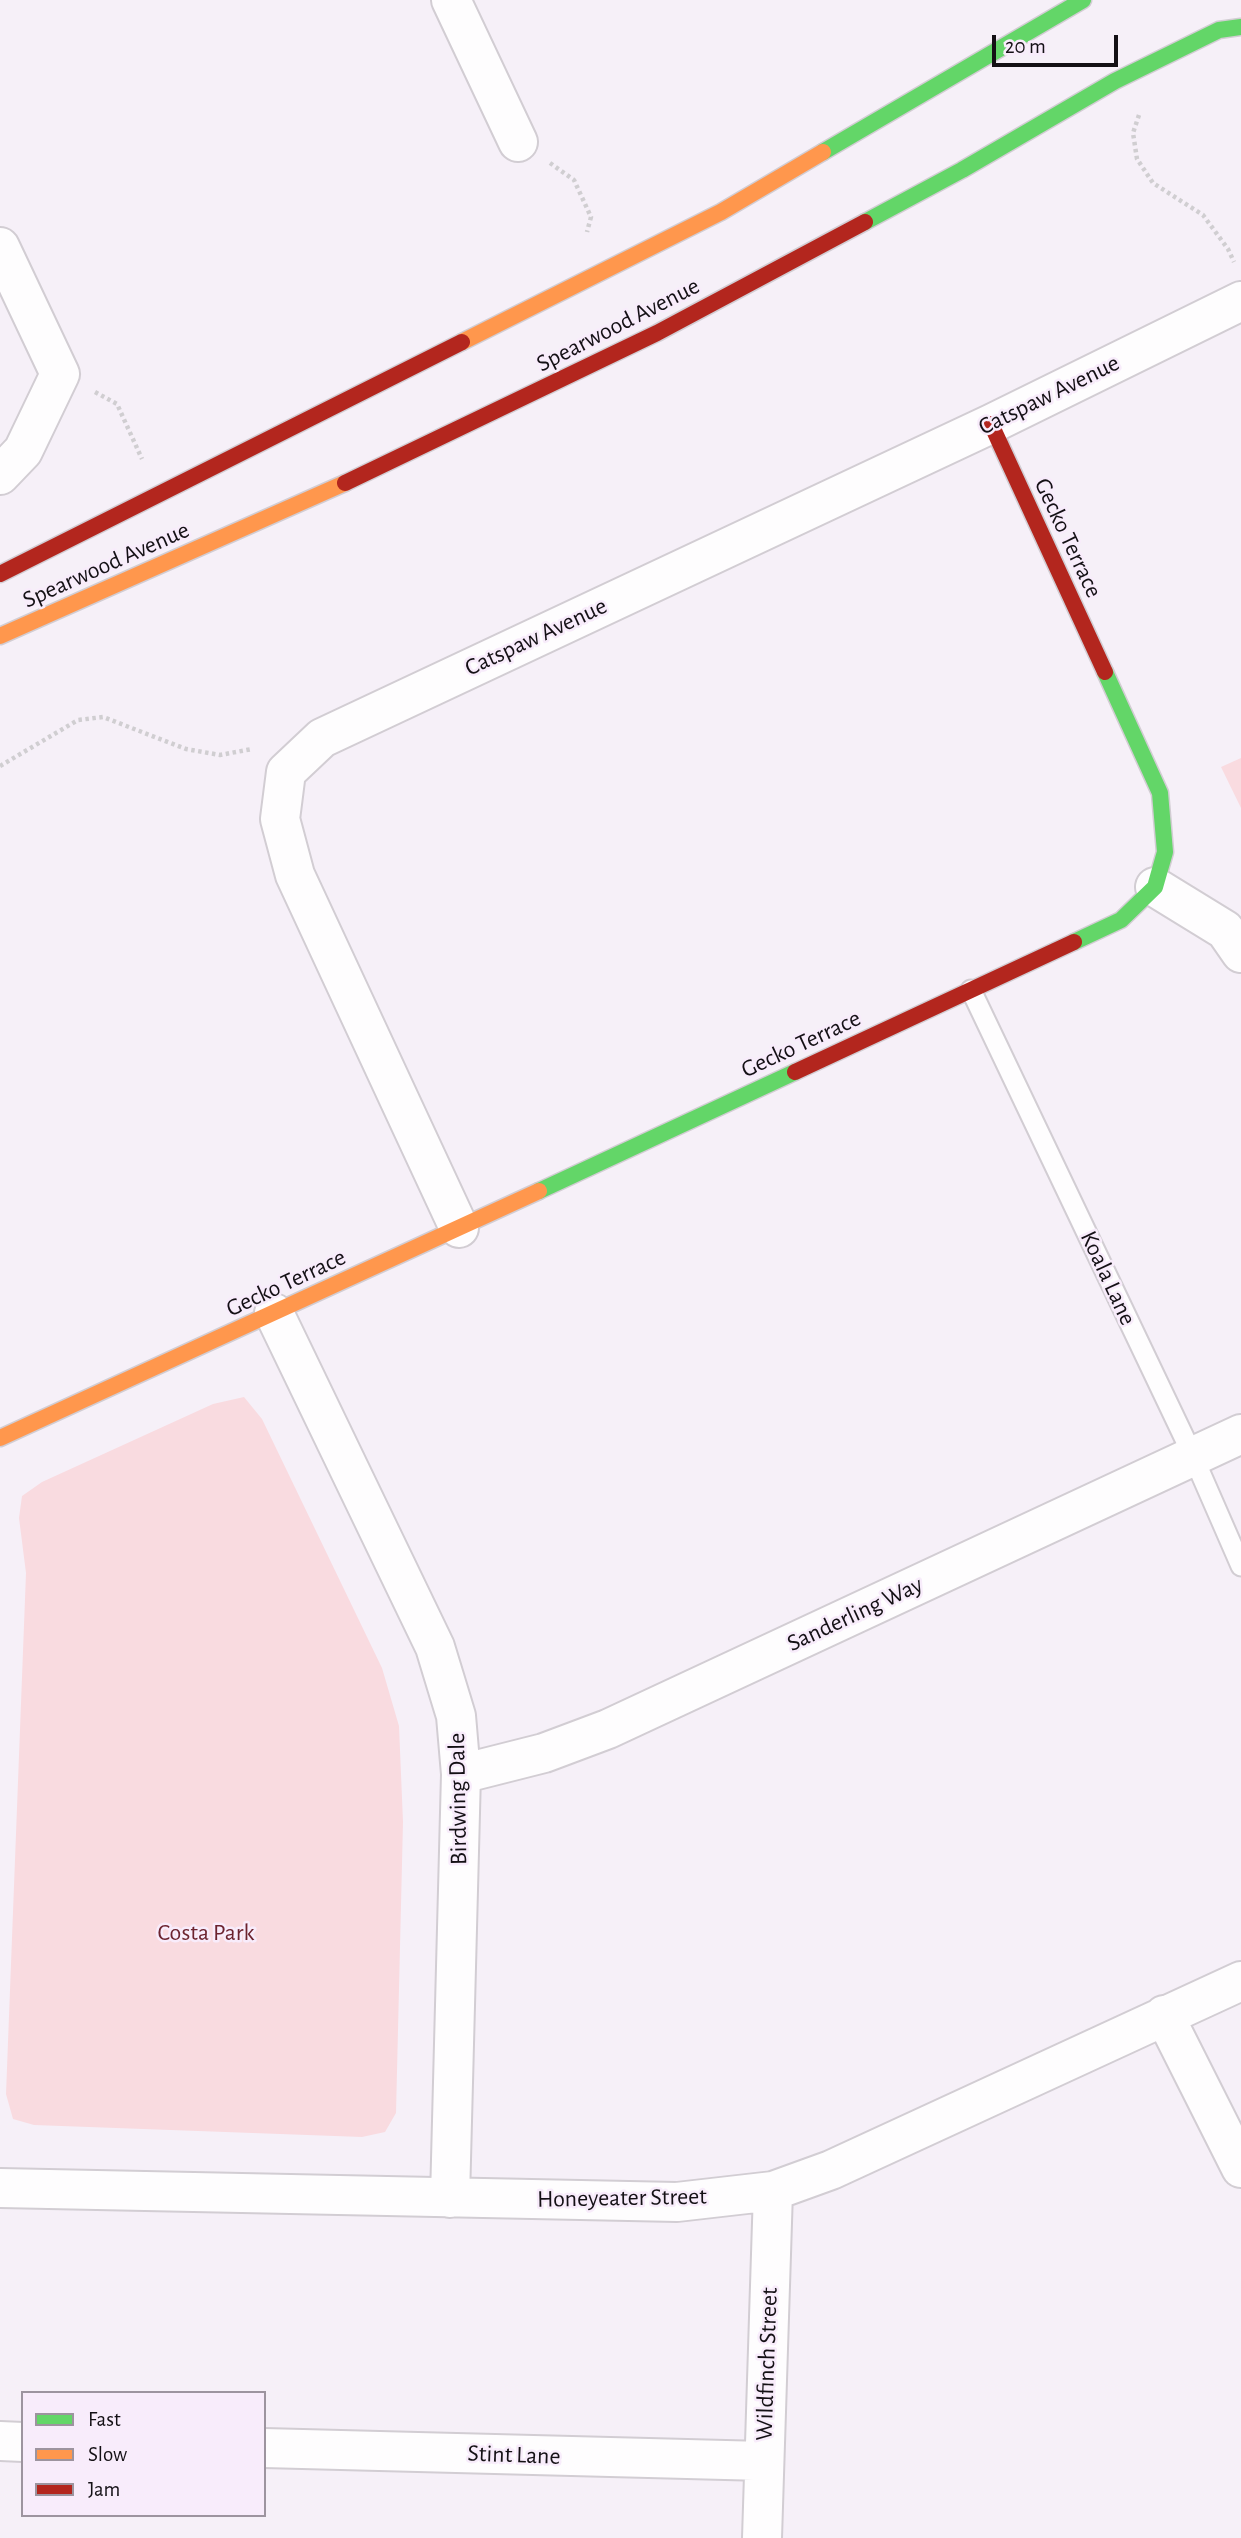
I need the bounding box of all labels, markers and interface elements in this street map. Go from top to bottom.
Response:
scale bar [996,21,1122,65]
text: 20 m [1005,36,1046,57]
street label: Spearwood Avenue [532,271,704,379]
street label: Catspaw Avenue [974,348,1124,442]
street label: Gecko Terrace [1028,474,1108,602]
street label: Spearwood Avenue [18,515,194,615]
street label: Catspaw Avenue [460,592,612,682]
street label: Gecko Terrace [737,1004,865,1084]
street label: Koala Lane [1074,1226,1142,1330]
street label: Gecko Terrace [222,1243,350,1323]
street label: Sanderling Way [783,1570,927,1658]
street label: Birdwing Dale [442,1733,474,1865]
park label: Costa Park [158,1919,254,1947]
street label: Honeyeater Street [537,2182,707,2214]
street label: Wildfinch Street [750,2287,784,2441]
legend [21,2391,266,2517]
text: Fast [88,2409,121,2430]
street label: Stint Lane [467,2439,561,2471]
text: Slow [88,2444,127,2465]
text: Jam [88,2479,120,2500]

